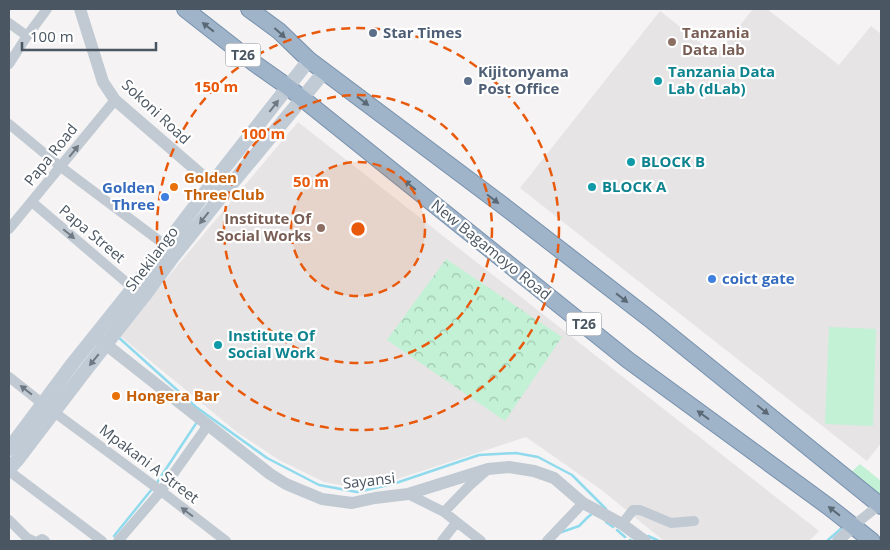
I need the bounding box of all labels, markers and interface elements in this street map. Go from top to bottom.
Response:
scale bar [22,20,156,52]
one-way arrow [202,21,215,32]
place label: Star Times [383,22,462,42]
place label: Tanzania Data lab [682,22,749,59]
text: 100 m [30,26,74,46]
one-way arrow [274,27,286,39]
marker: Star Times [367,27,379,39]
marker: Tanzania Data lab [666,36,678,48]
road number: T26 [226,44,260,66]
place label: Kijitonyama Post Office [478,61,569,98]
place label: Tanzania Data Lab (dLab) [668,61,775,98]
street label: Sokoni Road [118,74,195,148]
marker: Kijitonyama Post Office [462,75,474,87]
marker: Tanzania Data Lab (dLab) [652,75,664,87]
text: 150 m [194,76,238,96]
one-way arrow [356,96,369,107]
one-way arrow [268,99,279,112]
street label: Papa Road [19,119,81,190]
text: 100 m [241,123,285,143]
one-way arrow [68,145,79,158]
place label: BLOCK B [641,151,705,171]
marker: BLOCK B [625,156,637,168]
place label: Golden Three Club [184,167,264,204]
text: 50 m [293,171,329,191]
place label: BLOCK A [602,176,667,196]
place label: Golden Three [102,177,155,214]
one-way arrow [403,179,416,190]
marker: Golden Three Club [168,181,180,193]
marker: BLOCK A [586,181,598,193]
marker: Golden Three [159,191,171,203]
one-way arrow [486,193,499,204]
street label: New Bagamoyo Road [427,195,556,304]
street label: Papa Street [55,200,130,267]
place label: Institute Of Social Works [216,208,312,245]
one-way arrow [199,211,210,224]
centre of rings [349,220,367,238]
street label: Shekilango [120,222,182,295]
marker: Institute Of Social Works [315,222,327,234]
one-way arrow [62,228,75,239]
place label: coict gate [722,268,795,288]
marker: coict gate [706,273,718,285]
one-way arrow [615,292,628,303]
road number: T26 [566,312,602,336]
place label: Institute Of Social Work [228,325,316,362]
marker: Institute Of Social Work [212,339,224,351]
one-way arrow [88,353,99,366]
one-way arrow [20,385,33,396]
place label: Hongera Bar [126,385,220,405]
marker: Hongera Bar [110,390,122,402]
one-way arrow [756,405,769,416]
one-way arrow [697,409,710,420]
street label: Mpakani A Street [96,419,203,507]
street label: Sayansi [342,467,396,493]
one-way arrow [181,506,194,517]
one-way arrow [827,506,840,516]

